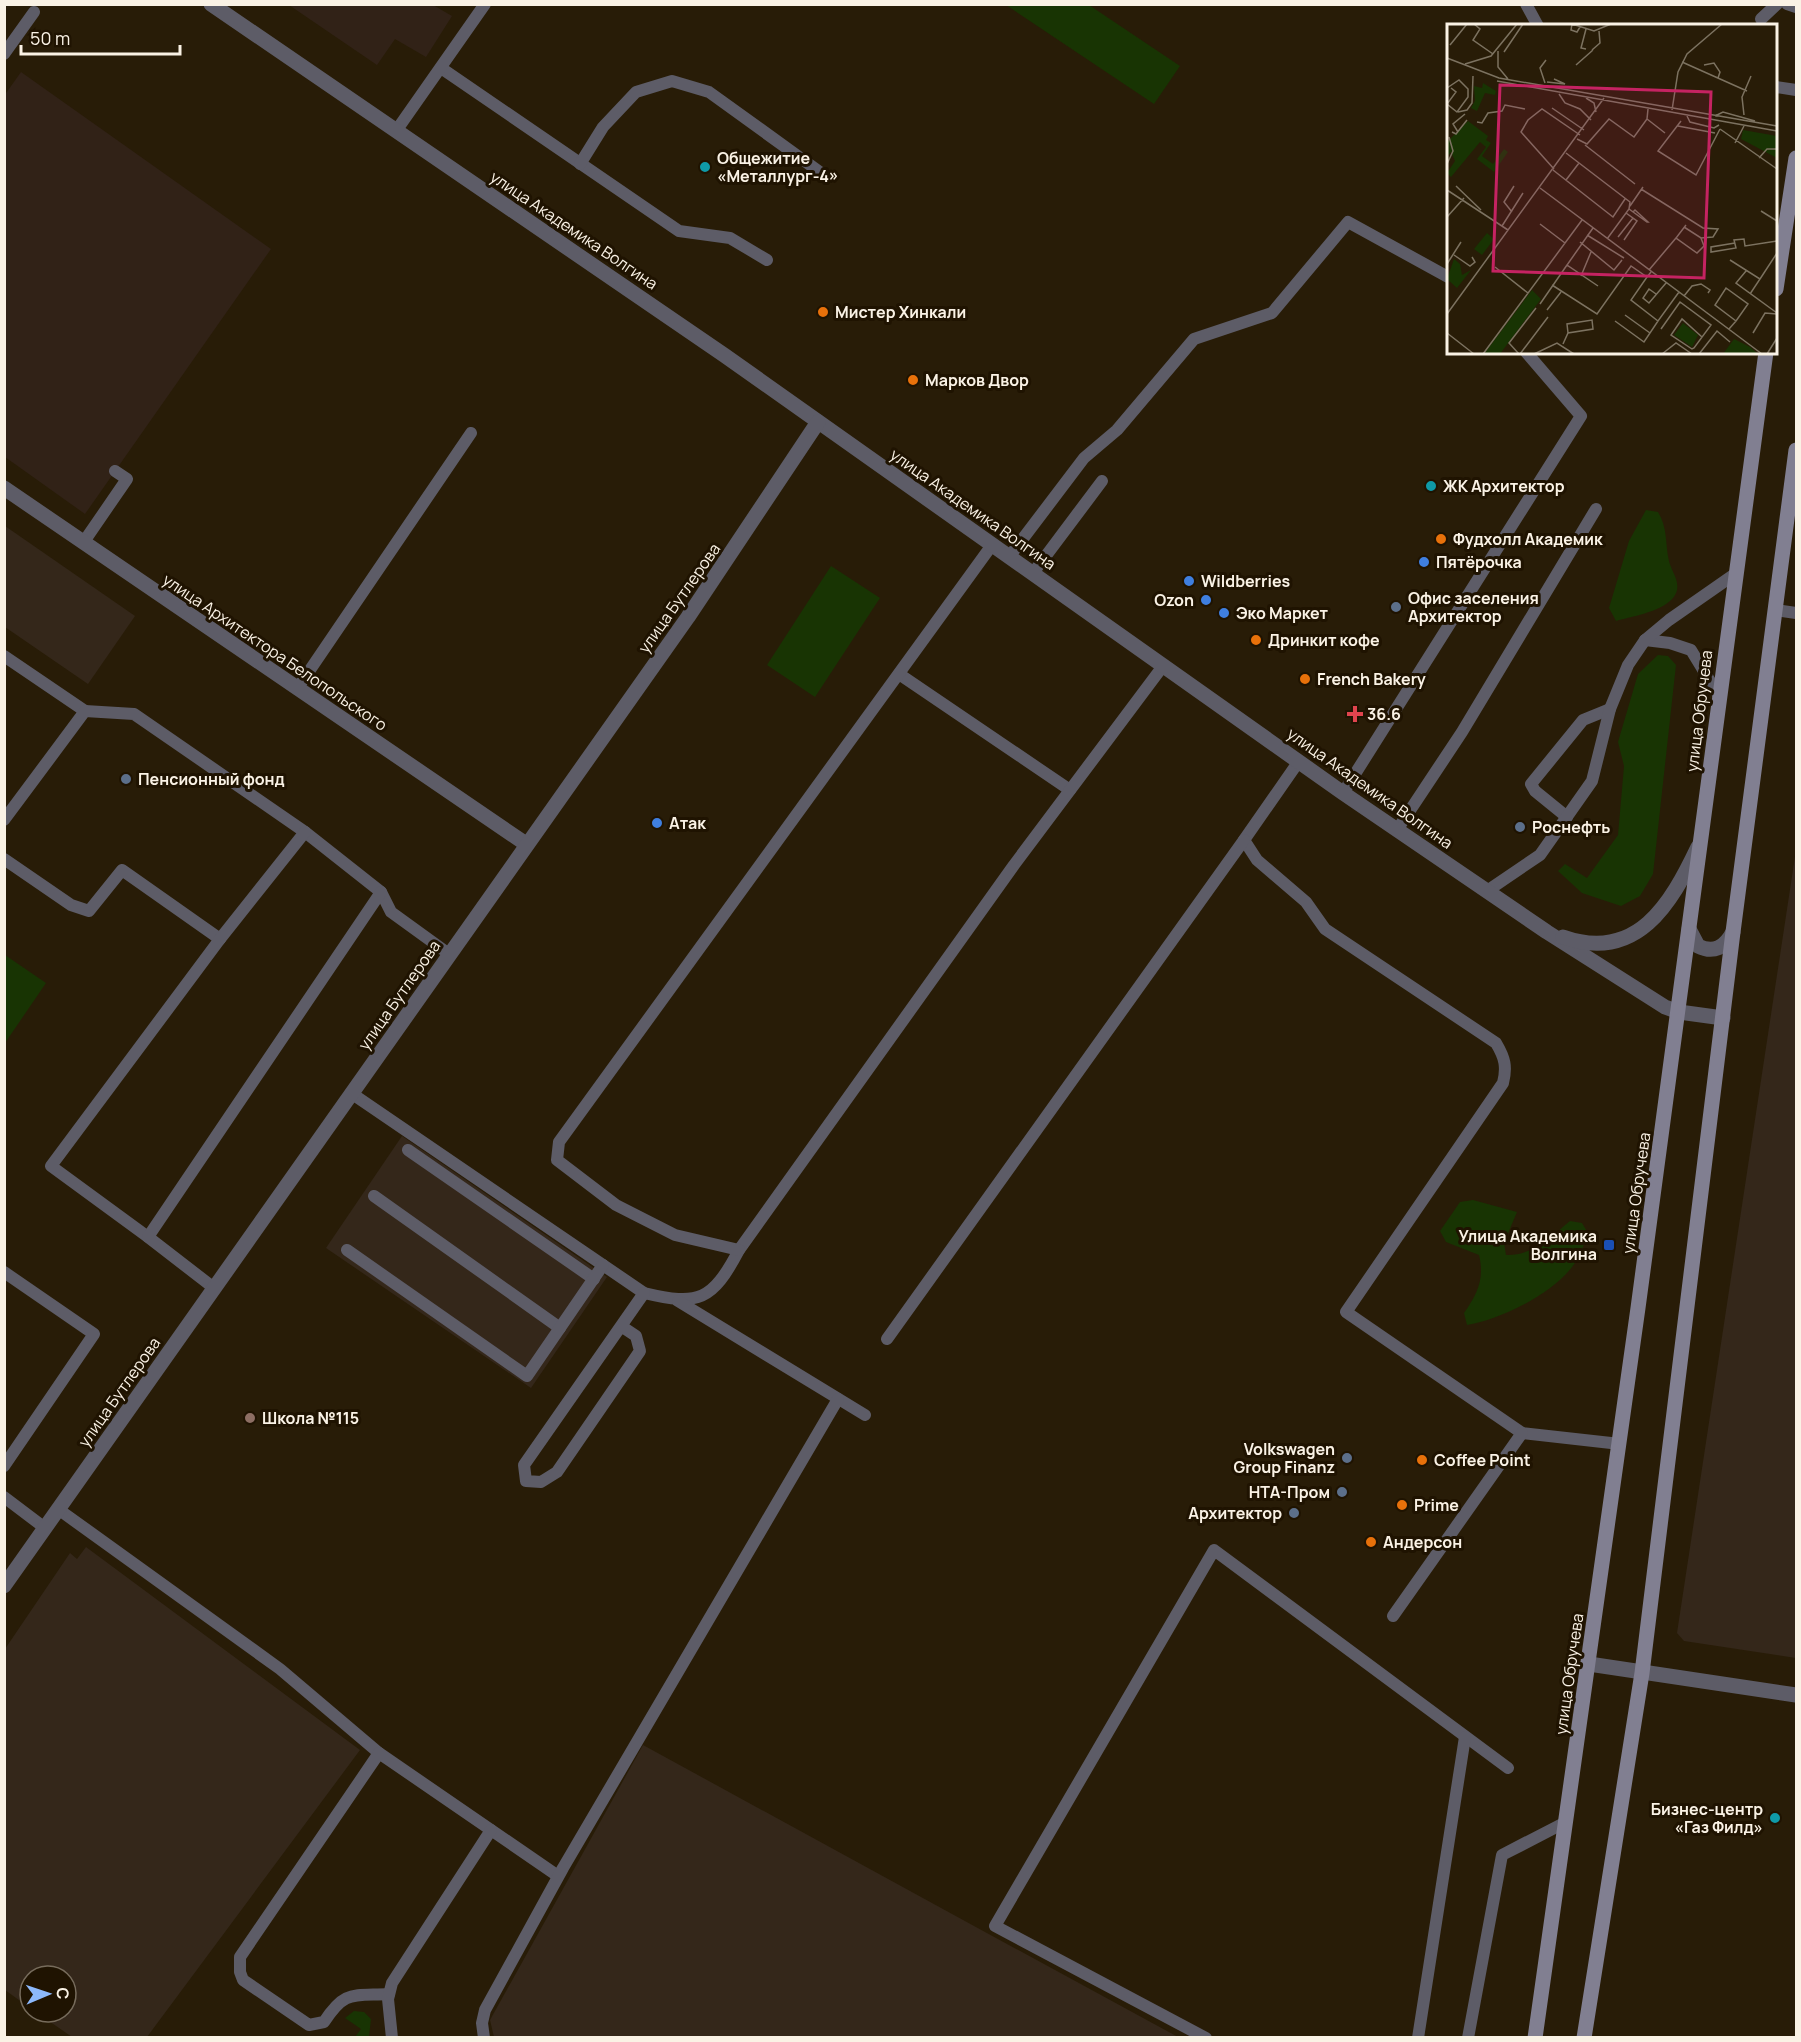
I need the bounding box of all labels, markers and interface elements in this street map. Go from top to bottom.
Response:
scale bar [21,18,180,56]
inset map [1447,24,1777,354]
text: 50 m [30,26,70,50]
place label: Общежитие «Металлург-4» [717,147,838,187]
marker: Общежитие «Металлург-4» [698,160,712,174]
street label: улица Академика Волгина [486,166,662,294]
place label: Мистер Хинкали [835,301,966,323]
marker: Мистер Хинкали [816,305,830,319]
place label: Марков Двор [925,369,1029,391]
marker: Марков Двор [906,373,920,387]
street label: улица Академика Волгина [886,443,1060,575]
place label: ЖК Архитектор [1443,475,1565,497]
marker: ЖК Архитектор [1424,479,1438,493]
place label: Фудхолл Академик [1453,528,1603,550]
marker: Фудхолл Академик [1434,532,1448,546]
street label: улица Бутлерова [633,539,725,657]
place label: Пятёрочка [1436,551,1522,573]
marker: Пятёрочка [1417,555,1431,569]
street label: улица Архитектора Белопольского [158,568,392,736]
place label: Wildberries [1201,570,1291,592]
marker: Wildberries [1182,574,1196,588]
place label: Офис заселения Архитектор [1408,587,1539,627]
place label: Ozon [1154,589,1194,611]
marker: Ozon [1199,593,1213,607]
marker: Офис заселения Архитектор [1389,600,1403,614]
place label: Эко Маркет [1236,602,1328,624]
marker: Эко Маркет [1217,606,1231,620]
place label: Дринкит кофе [1268,629,1380,651]
marker: Дринкит кофе [1249,633,1263,647]
street label: улица Обручева [1681,649,1717,773]
place label: French Bakery [1317,668,1426,690]
marker: French Bakery [1298,672,1312,686]
place label: 36.6 [1367,703,1401,725]
marker: 36.6 [1348,707,1362,721]
street label: улица Академика Волгина [1283,722,1457,854]
place label: Пенсионный фонд [138,768,285,790]
marker: Пенсионный фонд [119,772,133,786]
place label: Атак [669,812,706,834]
marker: Атак [650,816,664,830]
place label: Роснефть [1532,816,1610,838]
marker: Роснефть [1513,820,1527,834]
street label: улица Бутлерова [353,936,445,1054]
street label: улица Обручева [1617,1131,1655,1255]
place label: Улица Академика Волгина [1459,1225,1597,1265]
marker: Улица Академика Волгина [1602,1238,1616,1252]
street label: улица Бутлерова [73,1333,165,1451]
place label: Школа №115 [262,1407,359,1429]
marker: Школа №115 [243,1411,257,1425]
place label: Volkswagen Group Finanz [1233,1438,1335,1478]
place label: Coffee Point [1434,1449,1531,1471]
marker: Volkswagen Group Finanz [1340,1451,1354,1465]
marker: Coffee Point [1415,1453,1429,1467]
place label: НТА-Пром [1249,1481,1330,1503]
marker: НТА-Пром [1335,1485,1349,1499]
place label: Prime [1414,1494,1459,1516]
marker: Prime [1395,1498,1409,1512]
place label: Архитектор [1188,1502,1282,1524]
marker: Архитектор [1287,1506,1301,1520]
place label: Андерсон [1383,1531,1462,1553]
marker: Андерсон [1364,1535,1378,1549]
street label: улица Обручева [1550,1612,1588,1736]
place label: Бизнес-центр «Газ Филд» [1651,1798,1763,1838]
marker: Бизнес-центр «Газ Филд» [1768,1811,1782,1825]
north arrow [18,1964,78,2024]
text: С [52,1987,74,2000]

